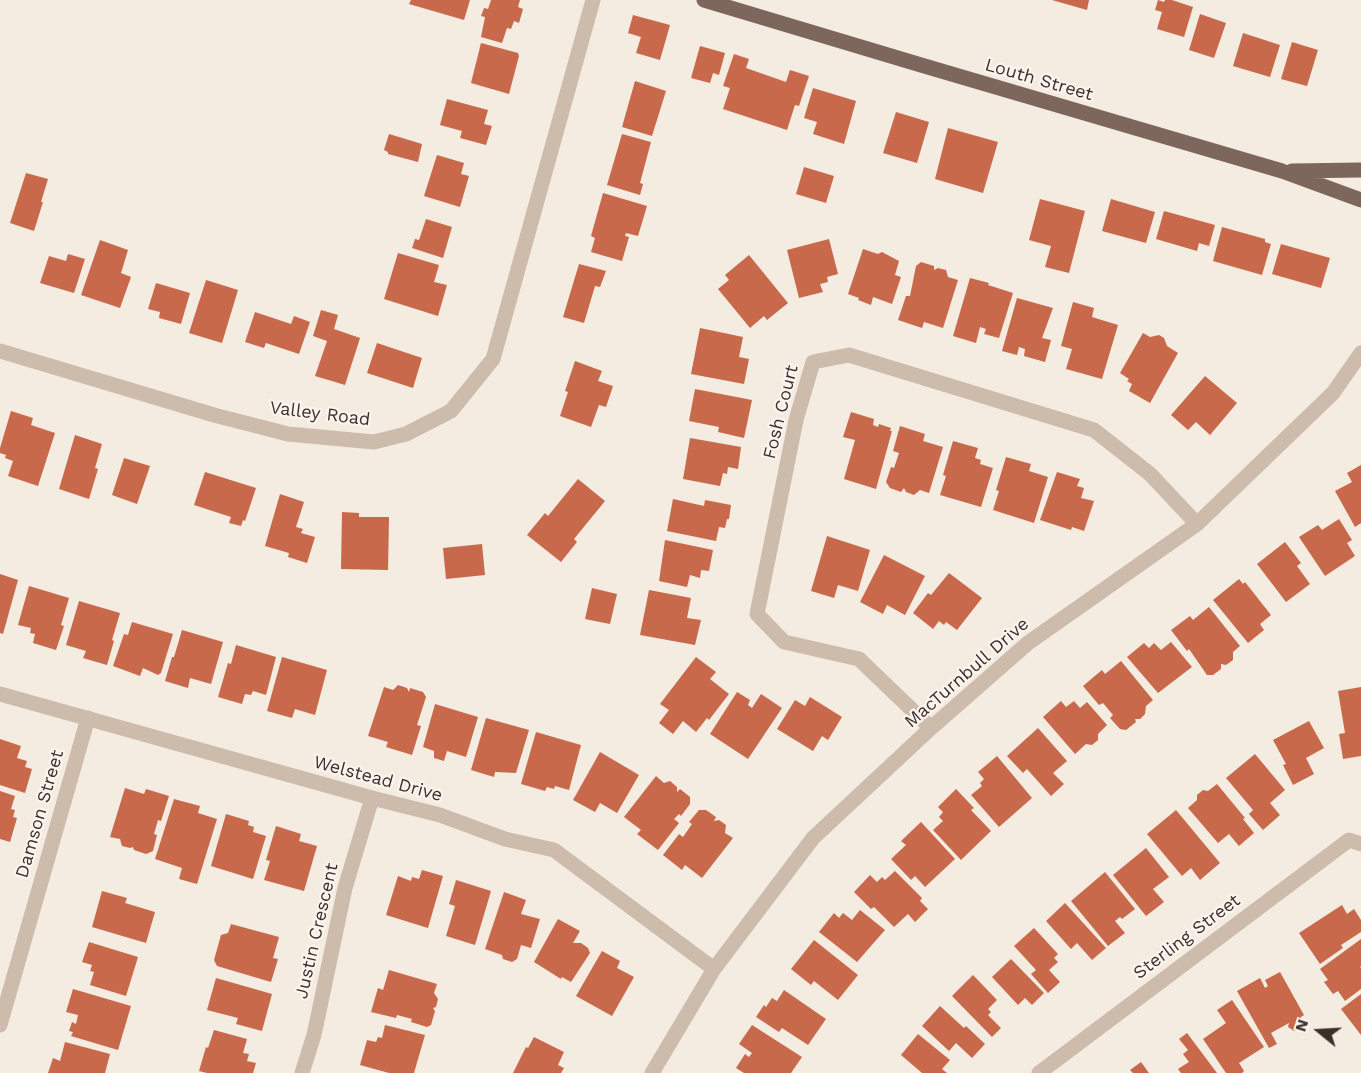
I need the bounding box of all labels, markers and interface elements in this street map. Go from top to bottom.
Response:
street label: Louth Street [982,54,1096,106]
street label: Fosh Court [759,363,803,461]
street label: Valley Road [269,397,371,431]
street label: MacTurnbull Drive [901,613,1033,733]
street label: Damson Street [11,748,69,880]
street label: Welstead Drive [311,751,445,807]
street label: Justin Crescent [291,861,343,1001]
street label: Sterling Street [1129,890,1245,984]
north arrow [1289,1001,1349,1061]
text: N [1291,1017,1312,1034]

